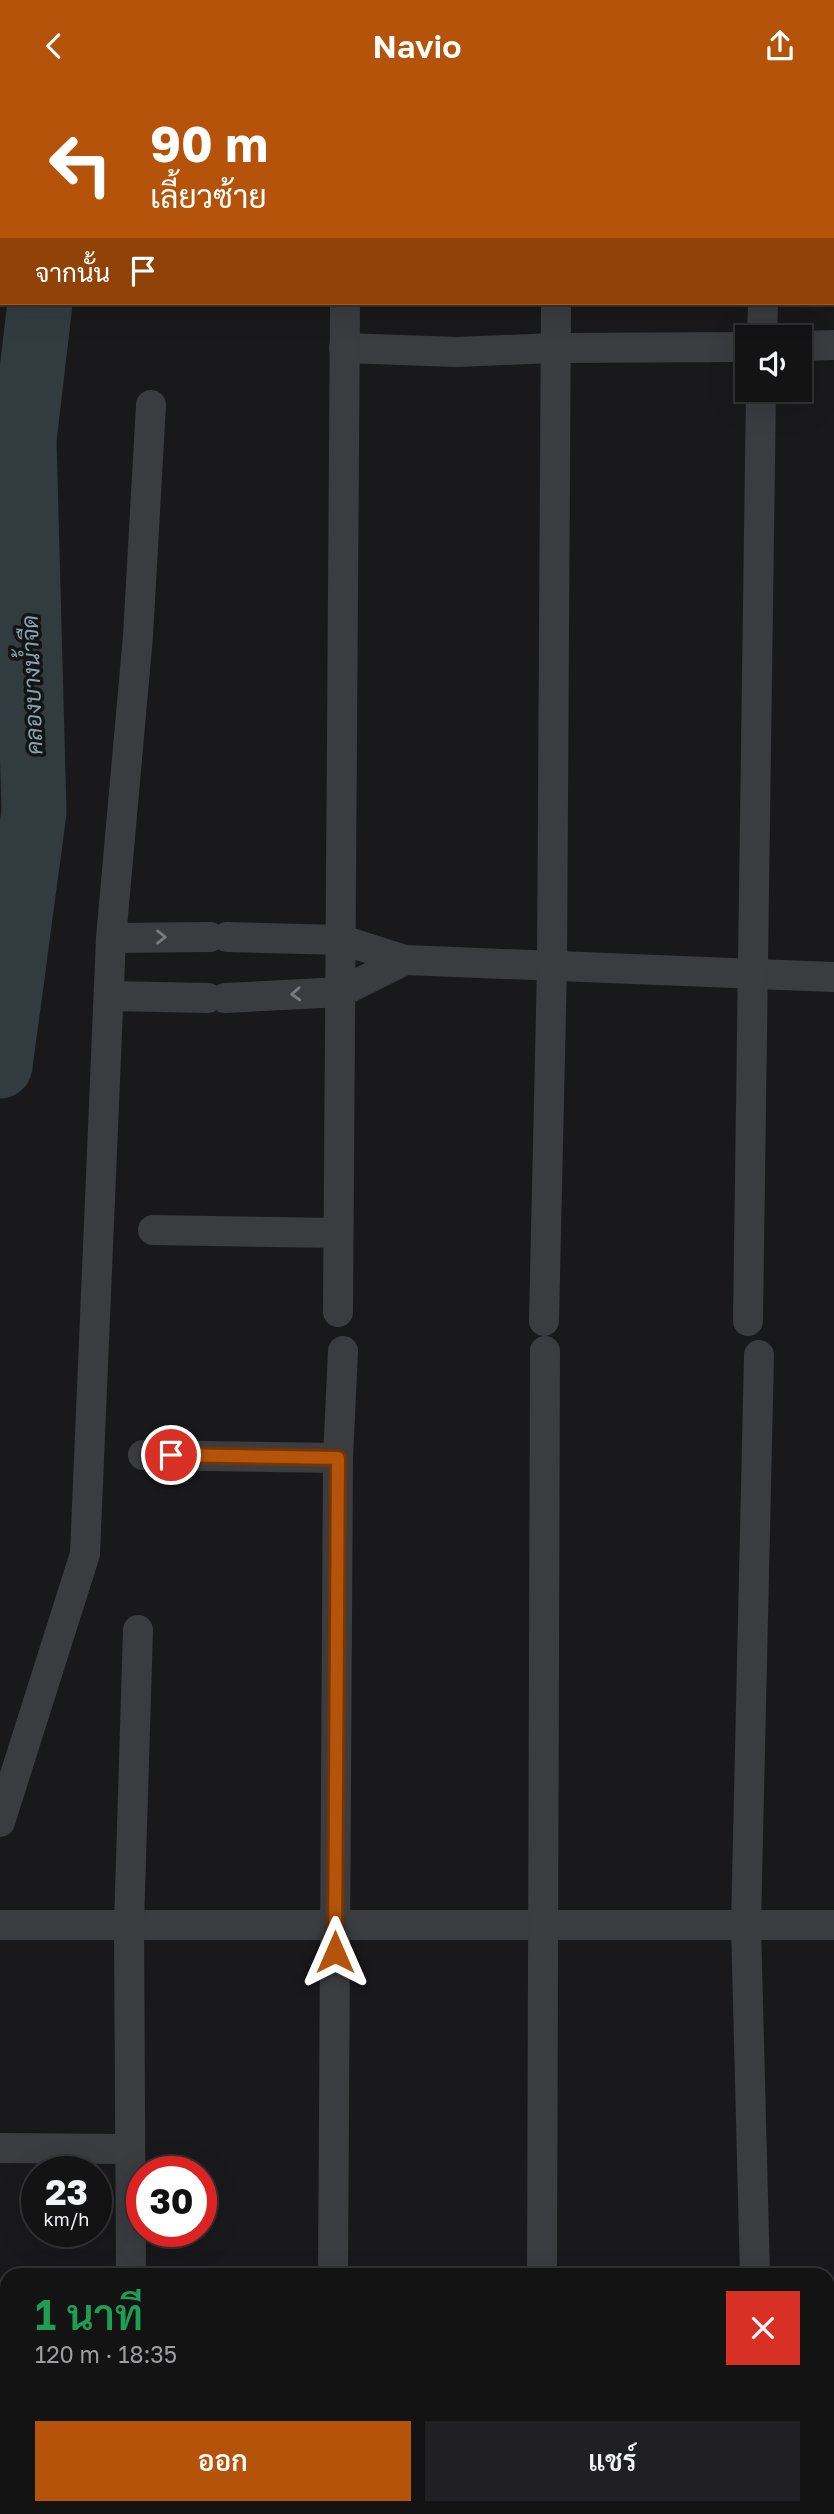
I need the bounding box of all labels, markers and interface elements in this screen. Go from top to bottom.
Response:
icon: back [35,27,73,65]
text: Navio [373,27,461,65]
icon: share [761,27,799,65]
text: 90 m [150,114,268,173]
icon: left [35,119,126,210]
text: เลี้ยวซ้าย [150,177,267,215]
icon: arrive [124,252,162,290]
text: จากนั้น [35,257,110,288]
map controls [735,325,812,402]
button: sound [735,325,812,402]
water label: คลองบางน้ำจืด [10,615,47,756]
one-way arrow [156,929,167,945]
one-way arrow [290,987,301,1002]
pin [141,1425,201,1485]
icon: arrive [152,1436,190,1474]
position arrow [298,1915,372,1989]
speed limit sign: 30 [126,2156,217,2247]
text: 23 [45,2171,88,2213]
text: km/h [44,2208,89,2230]
text: 1 นาที [35,2289,143,2339]
button: close [726,2291,800,2365]
text: 120 m · 18:35 [35,2340,177,2368]
button: ออก [35,2421,411,2501]
button: แชร์ [425,2421,800,2501]

